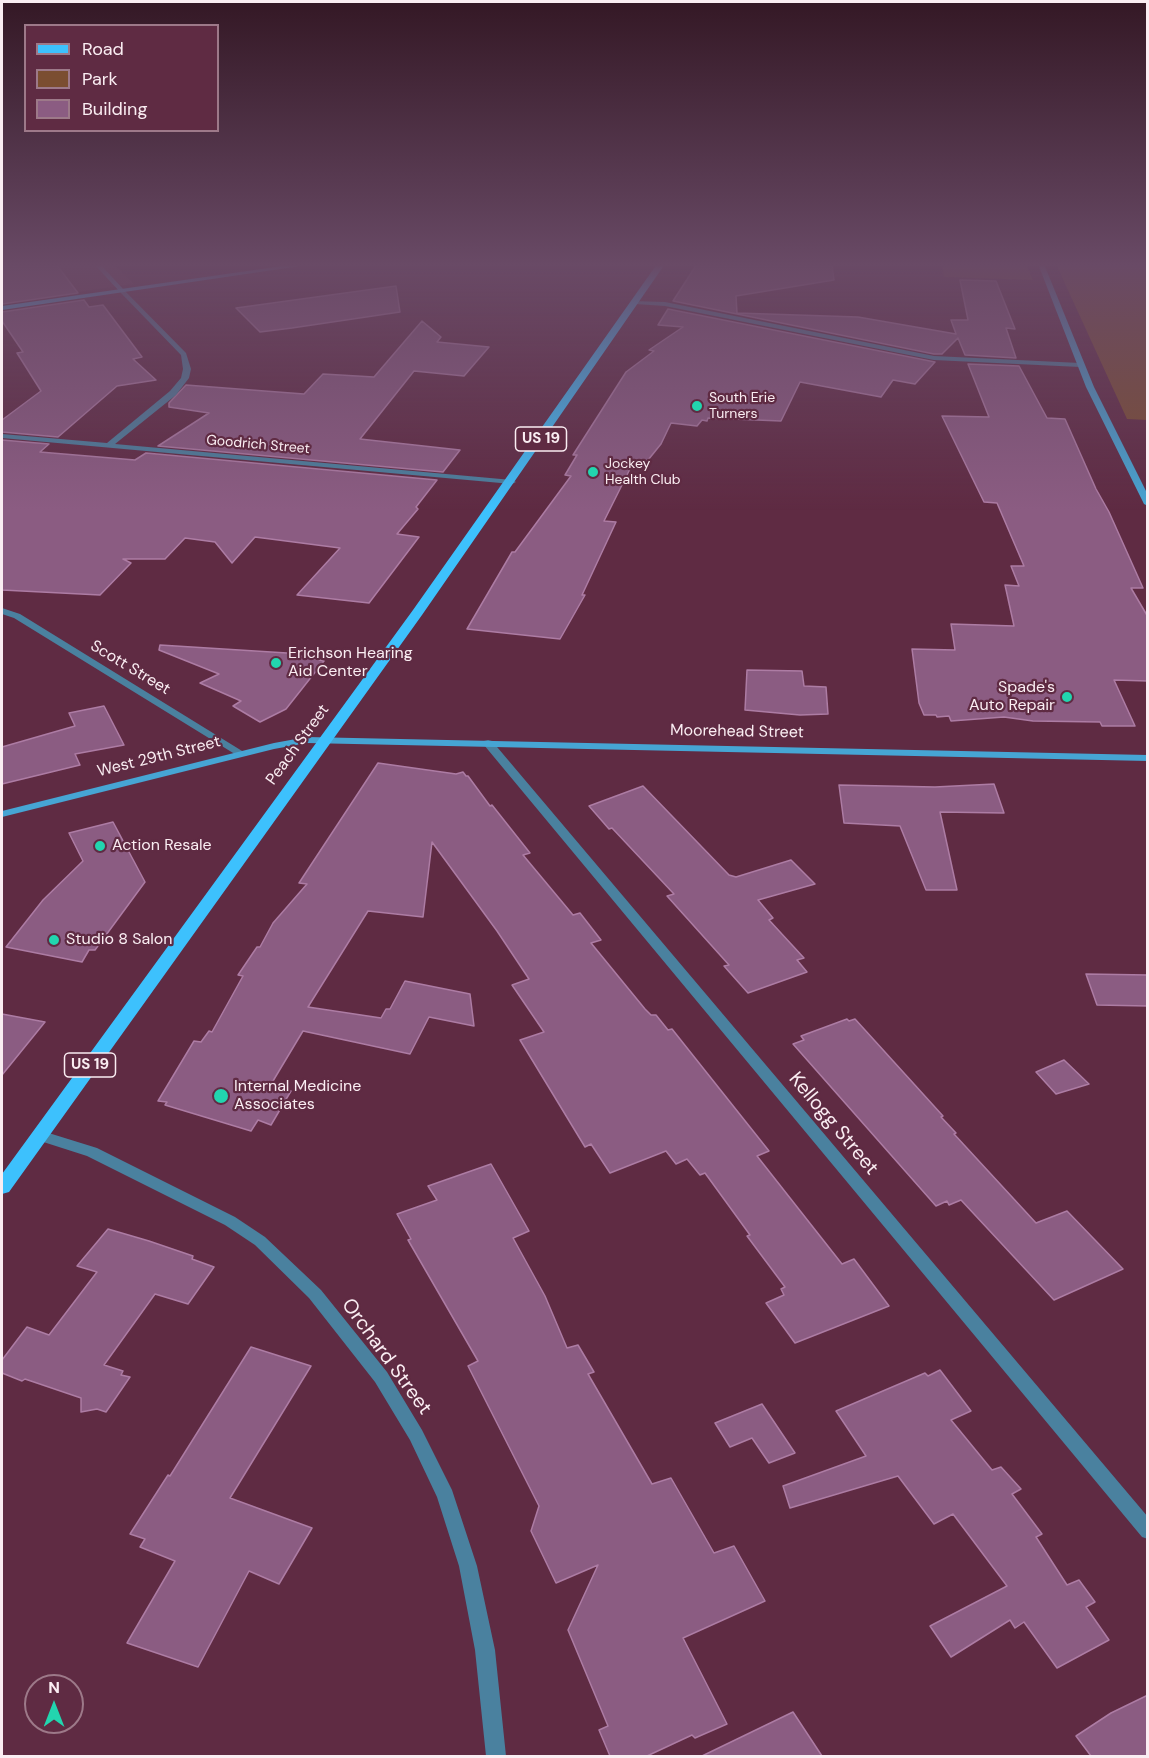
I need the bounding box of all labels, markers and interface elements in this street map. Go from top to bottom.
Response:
legend [24,24,219,132]
text: Road [82,37,124,61]
text: Park [82,67,118,91]
text: Building [82,97,147,121]
place label: South Erie Turners [709,390,775,422]
marker: South Erie Turners [690,399,704,413]
road number: US 19 [516,427,566,451]
street label: Goodrich Street [205,432,311,458]
place label: Jockey Health Club [605,456,680,488]
marker: Jockey Health Club [586,465,600,479]
street label: Scott Street [87,637,173,699]
place label: Erichson Hearing Aid Center [288,644,413,682]
marker: Erichson Hearing Aid Center [269,656,283,670]
place label: Spade's Auto Repair [969,678,1055,716]
marker: Spade's Auto Repair [1060,690,1074,704]
street label: Peach Street [262,701,334,789]
street label: Moorehead Street [670,721,804,743]
street label: West 29th Street [95,732,223,782]
place label: Action Resale [112,836,212,856]
marker: Action Resale [93,839,107,853]
place label: Studio 8 Salon [66,930,173,950]
marker: Studio 8 Salon [47,933,61,947]
road number: US 19 [64,1053,116,1077]
street label: Kellogg Street [783,1068,883,1180]
place label: Internal Medicine Associates [234,1077,361,1115]
marker: Internal Medicine Associates [212,1087,230,1105]
street label: Orchard Street [336,1294,436,1420]
north arrow [24,1674,84,1734]
text: N [48,1677,60,1698]

